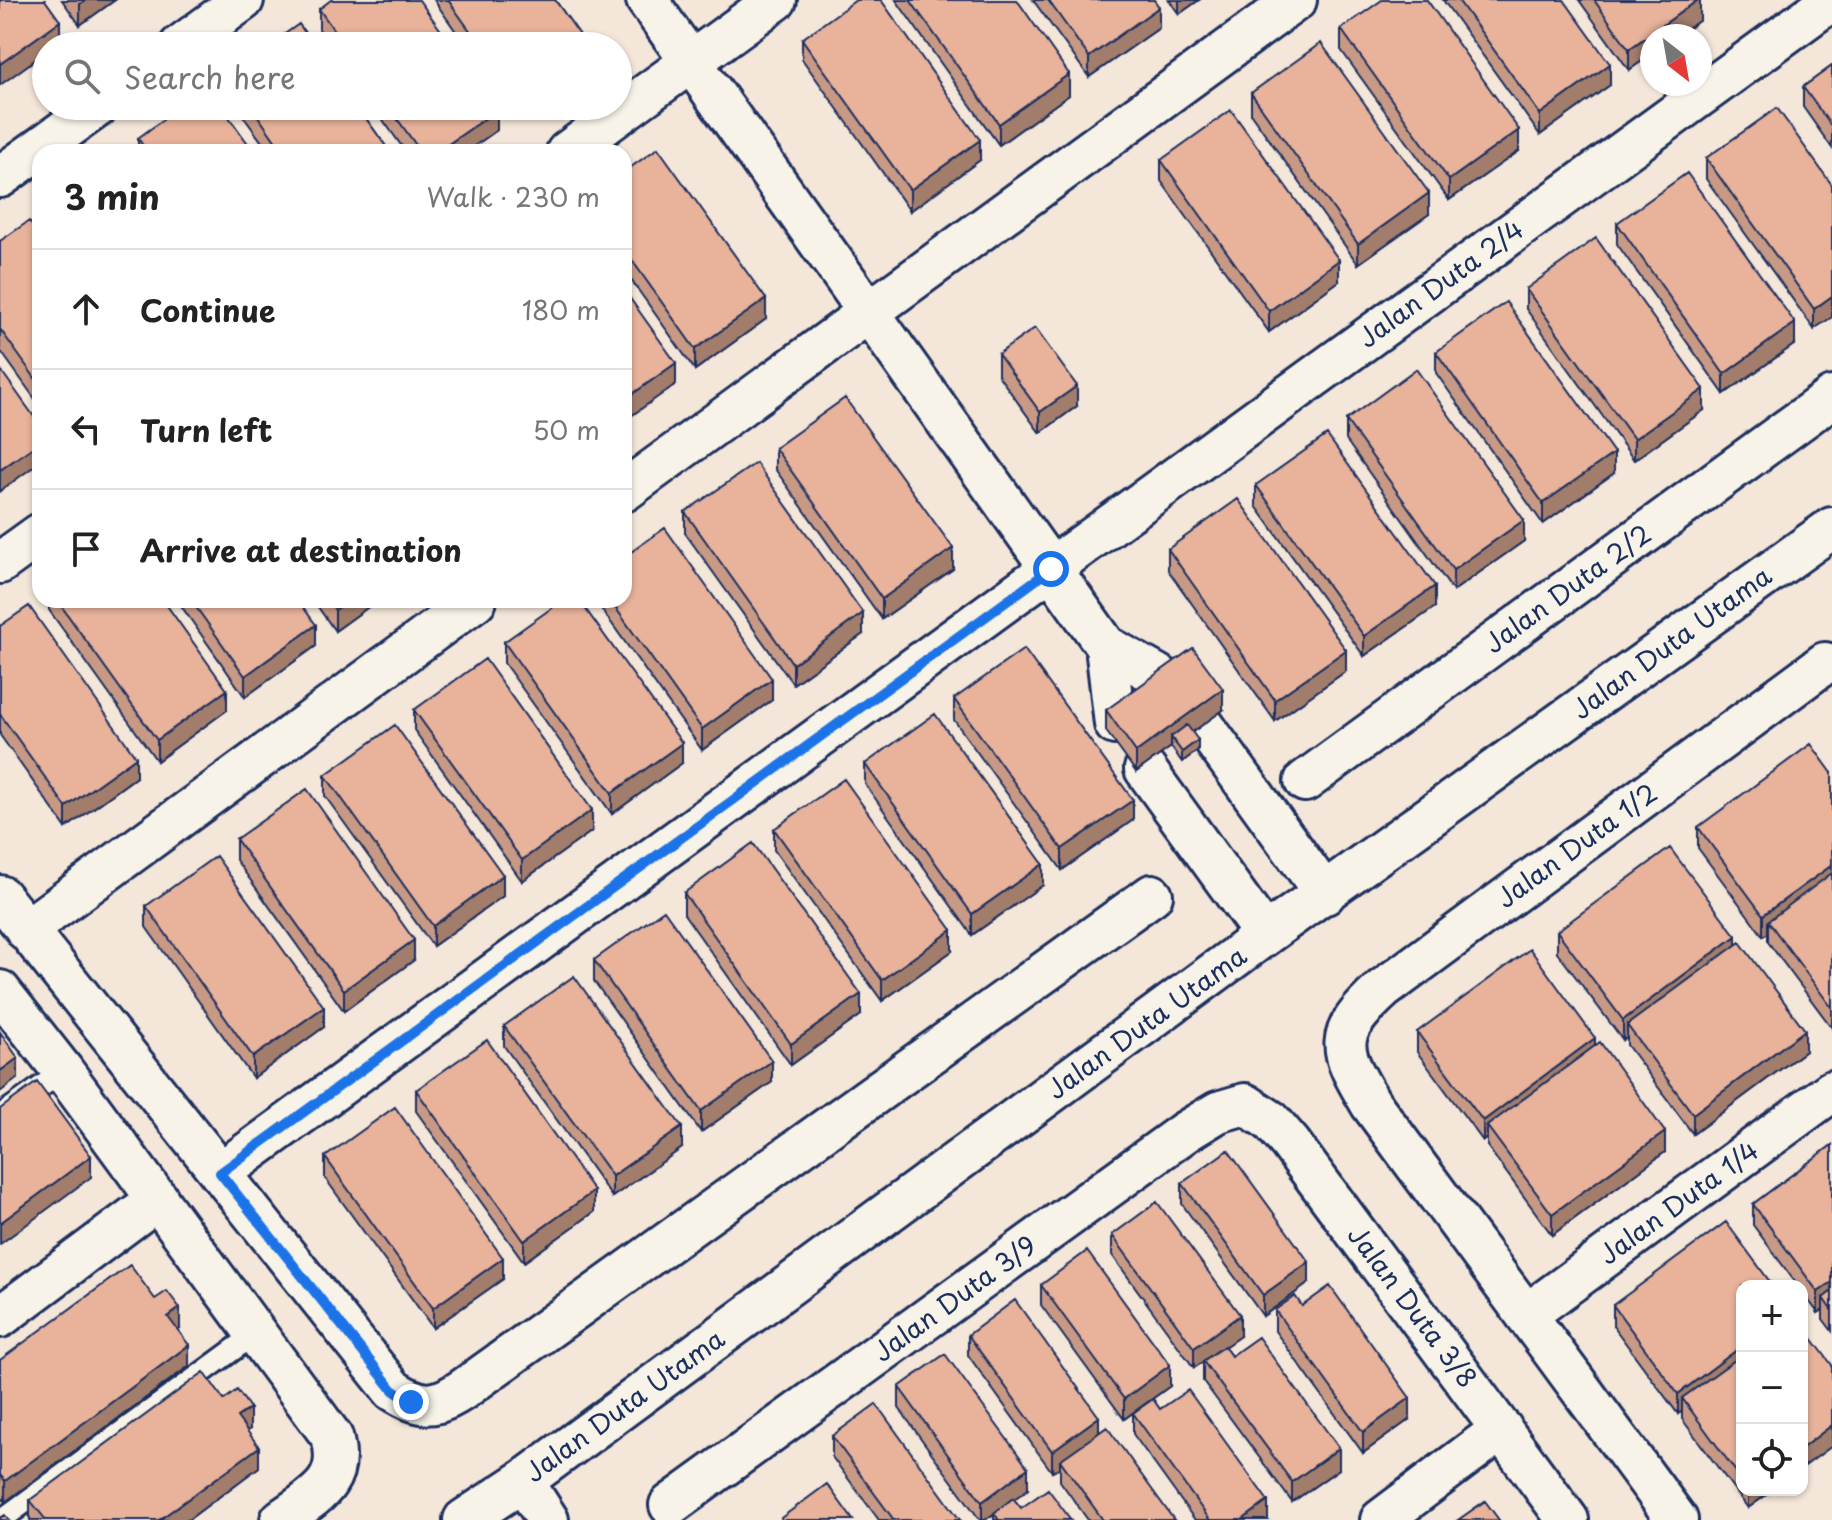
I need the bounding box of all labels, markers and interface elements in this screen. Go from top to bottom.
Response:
north arrow [1640,24,1712,96]
search box [32,32,632,120]
icon: search [60,54,104,98]
text: Search here [124,54,296,99]
text: 3 min [64,170,160,222]
text: Walk · 230 m [427,177,600,216]
street label: Jalan Duta 2/4 [1349,209,1531,356]
icon: ahead [64,287,108,331]
text: Continue [140,287,275,332]
text: 180 m [522,290,600,329]
icon: left [64,407,108,451]
text: Turn left [140,407,272,452]
text: 50 m [533,410,600,449]
street label: Jalan Duta 2/2 [1476,514,1659,662]
icon: arrive [64,527,108,571]
text: Arrive at destination [140,527,462,572]
route start [1033,551,1069,587]
street label: Jalan Duta Utama [1563,556,1780,728]
street label: Jalan Duta 1/2 [1488,773,1665,917]
street label: Jalan Duta Utama [1038,936,1255,1108]
street label: Jalan Duta 1/4 [1590,1130,1766,1273]
street label: Jalan Duta 3/8 [1339,1217,1487,1395]
street label: Jalan Duta 3/9 [864,1225,1044,1370]
map controls [1736,1280,1808,1496]
button: + [1736,1280,1808,1352]
street label: Jalan Duta Utama [516,1319,733,1491]
button: − [1736,1352,1808,1424]
route end [393,1384,429,1420]
button: locate [1736,1424,1808,1496]

